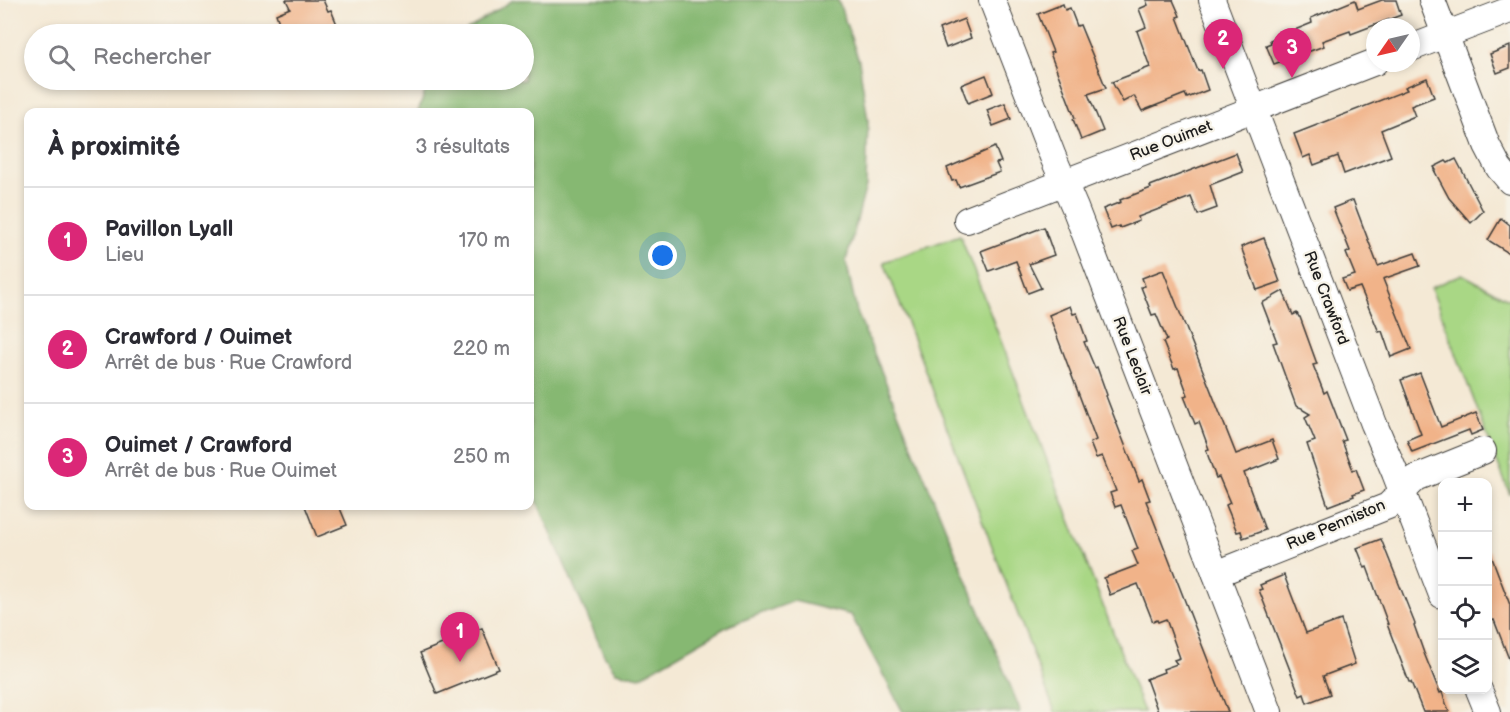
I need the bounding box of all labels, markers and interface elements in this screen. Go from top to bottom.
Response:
north arrow [1366,18,1420,72]
pin: 2 [1204,20,1242,69]
search box [24,24,534,90]
pin: 3 [1272,28,1312,78]
icon: search [45,41,78,74]
text: Rechercher [93,44,211,71]
street label: Rue Ouimet [1127,117,1215,165]
text: À proximité [48,132,180,163]
text: 3 résultats [415,135,510,159]
text: Pavillon Lyall [105,216,233,243]
text: 1 [63,229,72,253]
text: 170 m [459,229,510,253]
your location [648,241,677,270]
text: Lieu [105,243,144,267]
street label: Rue Crawford [1299,248,1353,348]
street label: Rue Leclair [1108,314,1156,398]
text: Crawford / Ouimet [105,324,292,351]
text: 2 [62,337,73,361]
text: 220 m [453,337,510,361]
text: Arrêt de bus · Rue Crawford [105,351,352,375]
text: Ouimet / Crawford [105,432,292,459]
text: 3 [62,445,73,469]
text: 250 m [453,445,510,469]
text: Arrêt de bus · Rue Ouimet [105,459,337,483]
map controls [1438,478,1492,694]
button: + [1438,478,1492,532]
street label: Rue Penniston [1284,496,1388,554]
button: − [1438,532,1492,586]
button: locate [1438,586,1492,640]
pin: 1 [440,612,480,662]
button: layers [1438,640,1492,694]

